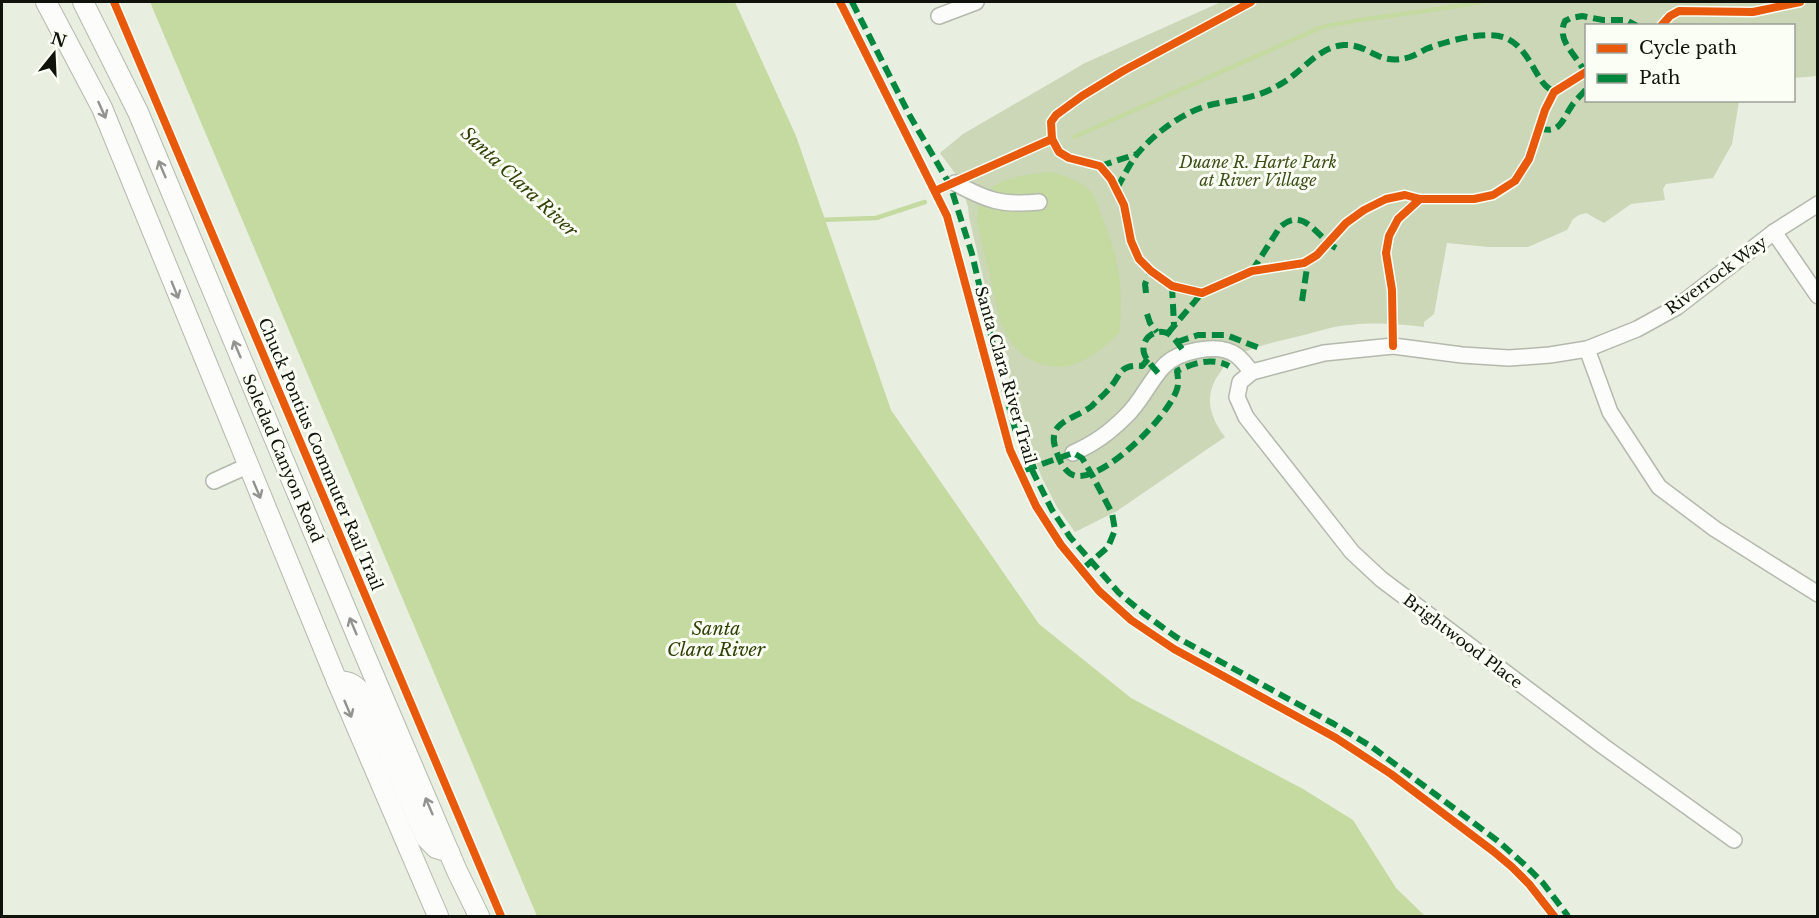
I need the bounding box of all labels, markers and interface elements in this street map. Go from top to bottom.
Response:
north arrow [24,24,84,84]
legend [1585,24,1795,102]
text: N [48,28,69,52]
text: Cycle path [1639,37,1737,59]
text: Path [1639,67,1680,89]
one-way arrow [96,100,108,118]
water label: Santa Clara River [456,122,582,242]
park label: Duane R. Harte Park at River Village [1178,152,1337,190]
one-way arrow [156,161,167,179]
street label: Riverrock Way [1661,231,1771,318]
one-way arrow [170,280,181,299]
street label: Santa Clara River Trail [971,284,1041,466]
street label: Chuck Pontius Commuter Rail Trail [254,315,388,593]
one-way arrow [231,341,242,359]
street label: Soledad Canyon Road [238,371,328,545]
one-way arrow [252,480,263,499]
street label: Brightwood Place [1399,590,1527,692]
one-way arrow [347,617,358,636]
water label: Santa Clara River [667,618,766,661]
one-way arrow [343,699,354,717]
one-way arrow [423,797,434,815]

